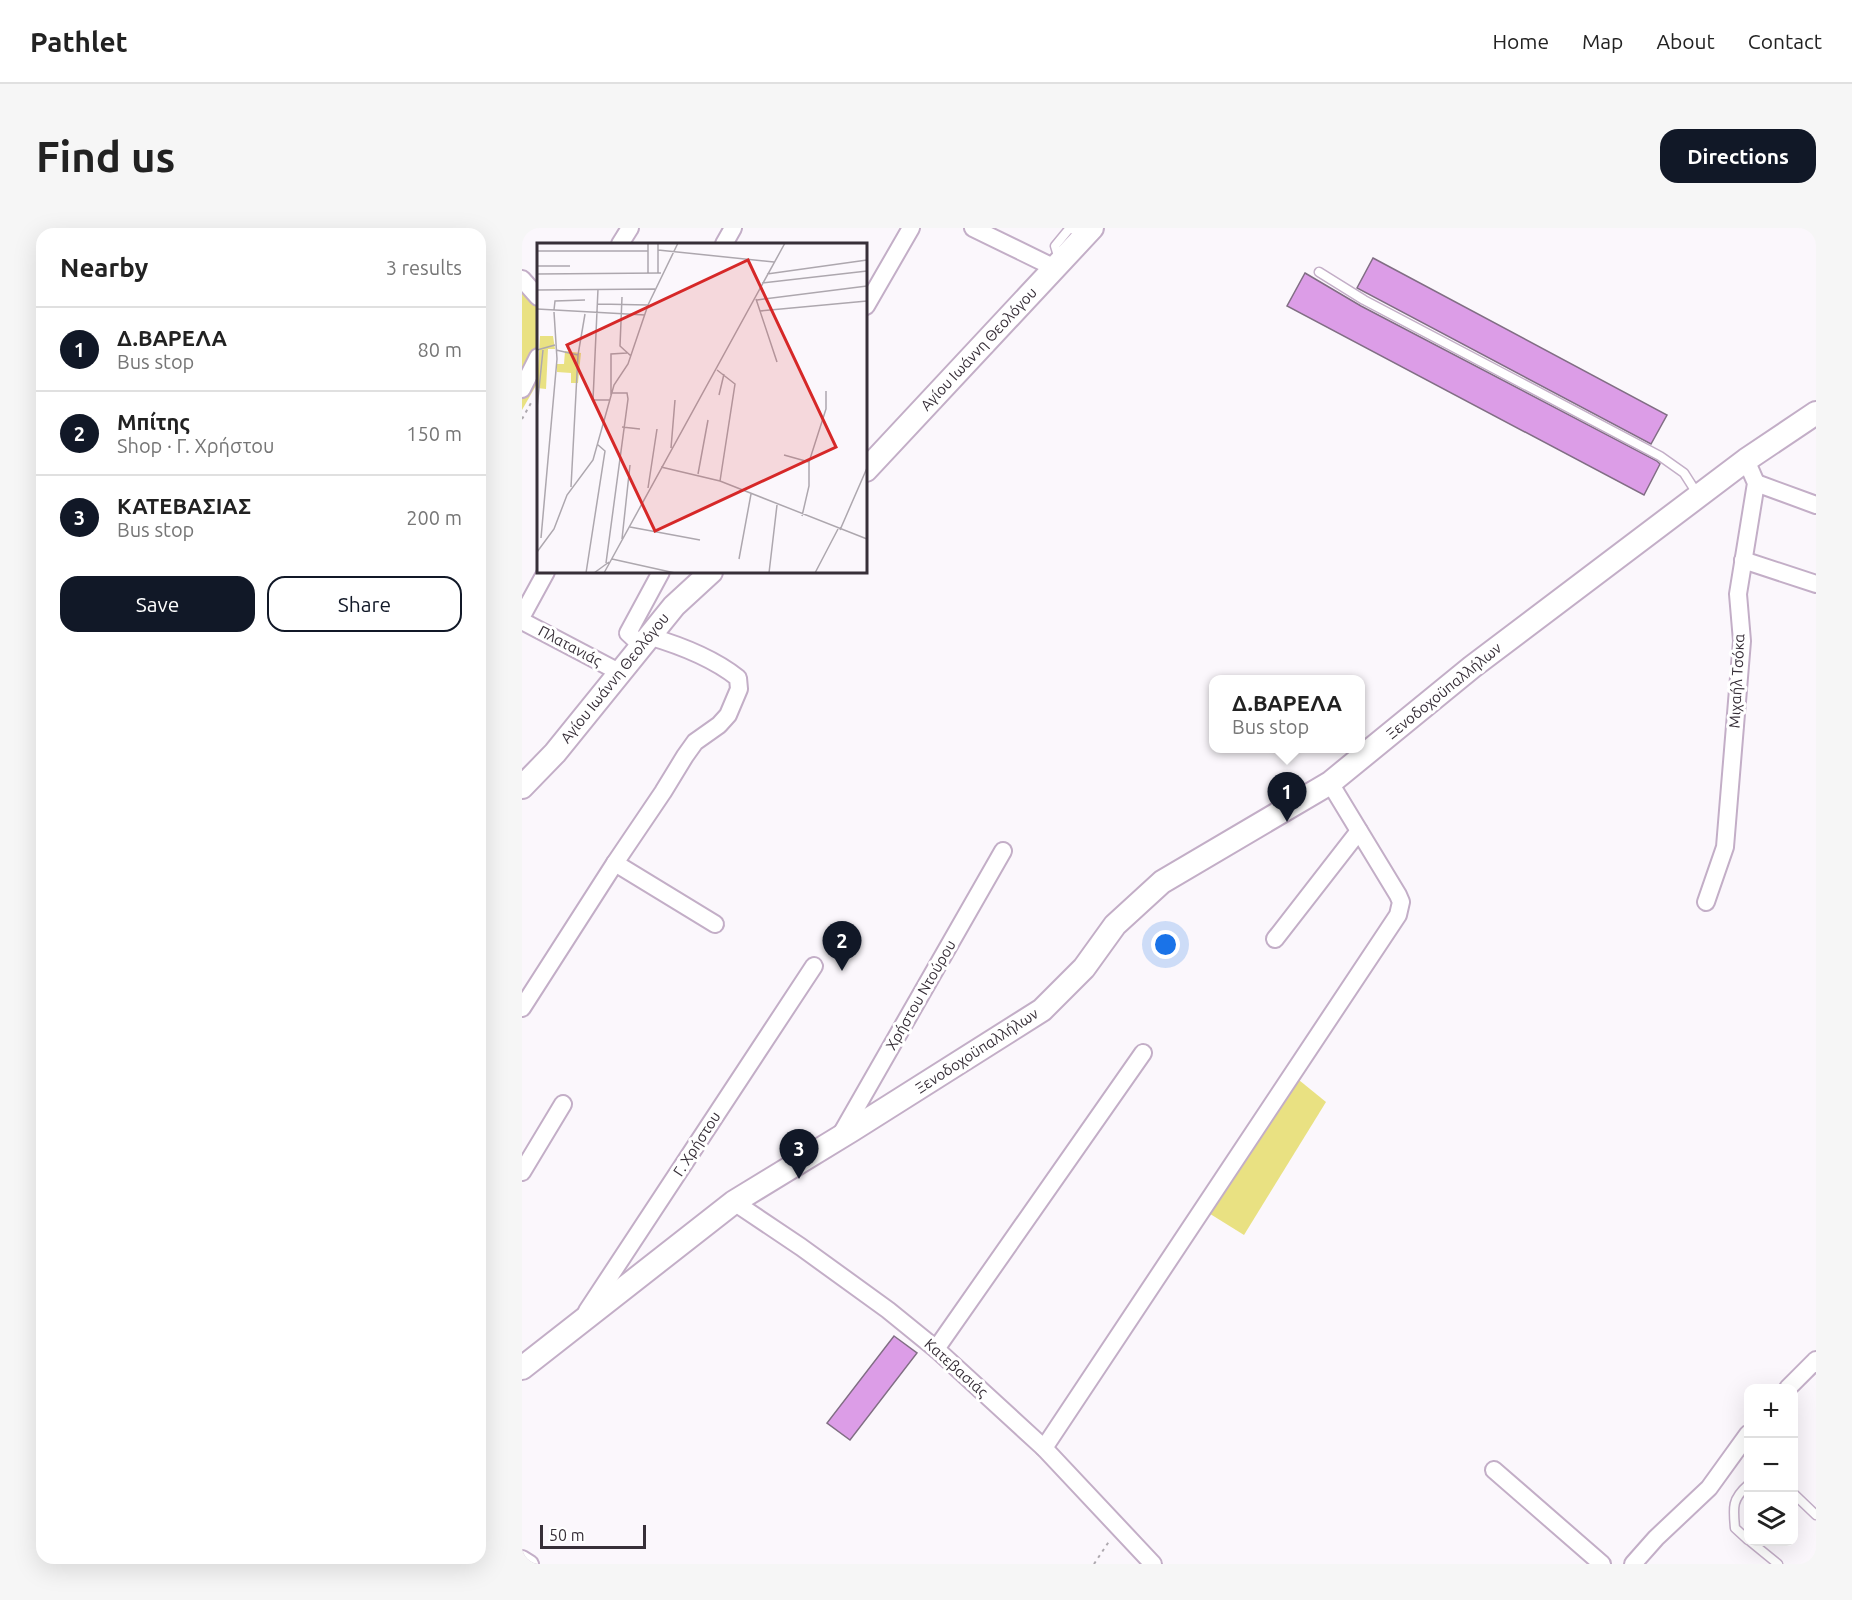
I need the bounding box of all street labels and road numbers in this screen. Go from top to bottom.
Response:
street label: Αγίου Ιωάννη Θεολόγου [917,284,1040,414]
street label: Αγίου Ιωάννη Θεολόγου [557,609,672,746]
street label: Πλατανιάς [536,622,605,669]
street label: Μιχαήλ Τσόκα [1726,633,1747,729]
street label: Ξενοδοχοϋπαλλήλων [1383,639,1504,742]
street label: Χρήστου Ντούρου [882,937,959,1053]
street label: Ξενοδοχοϋπαλλήλων [912,1005,1041,1097]
street label: Γ. Χρήστου [669,1108,724,1179]
street label: Κατεβασιάς [921,1335,991,1400]

